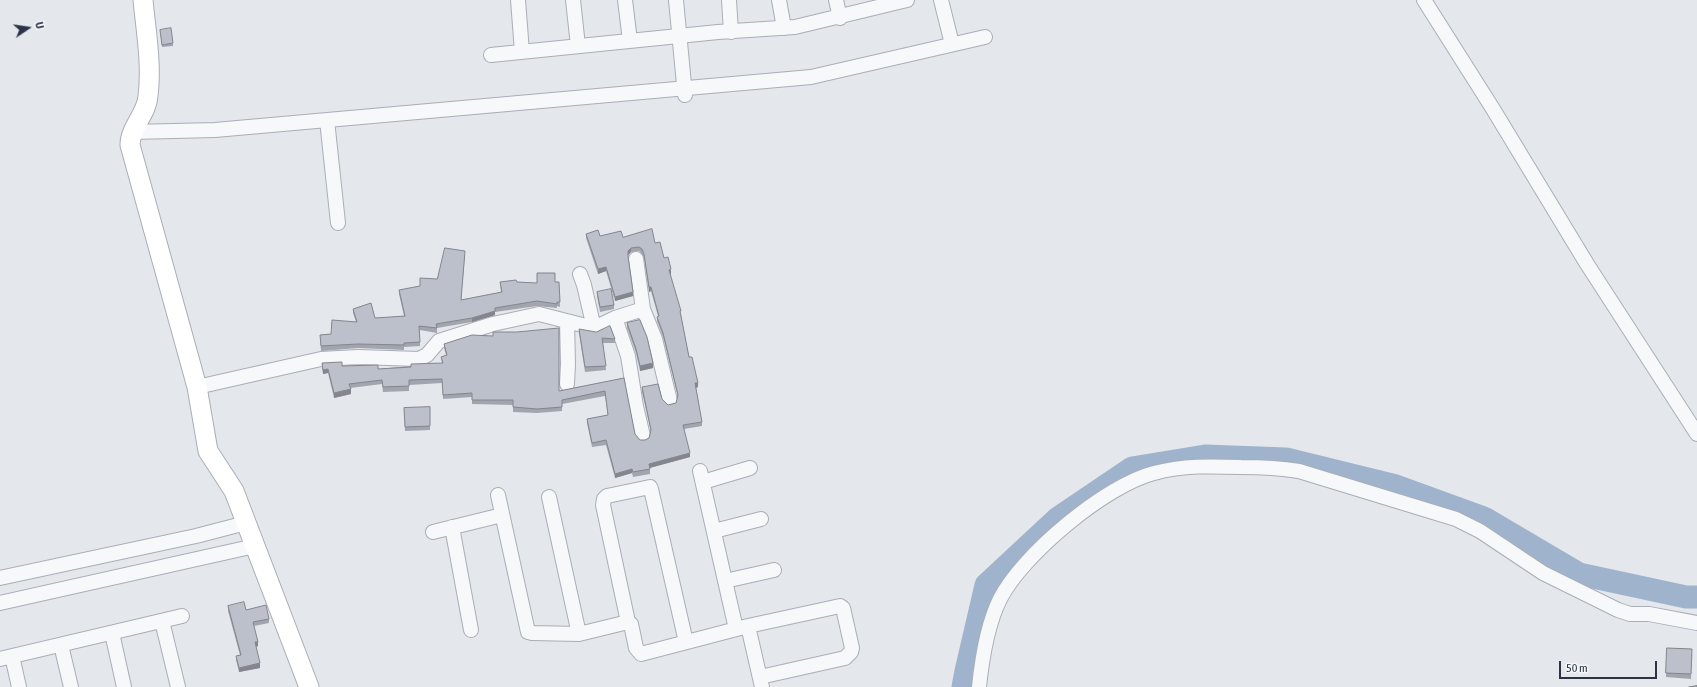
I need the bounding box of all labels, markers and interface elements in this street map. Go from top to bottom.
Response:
north arrow [8,8,48,48]
text: U [33,21,46,30]
scale bar [1561,653,1659,679]
text: 50 m [1566,661,1588,675]

